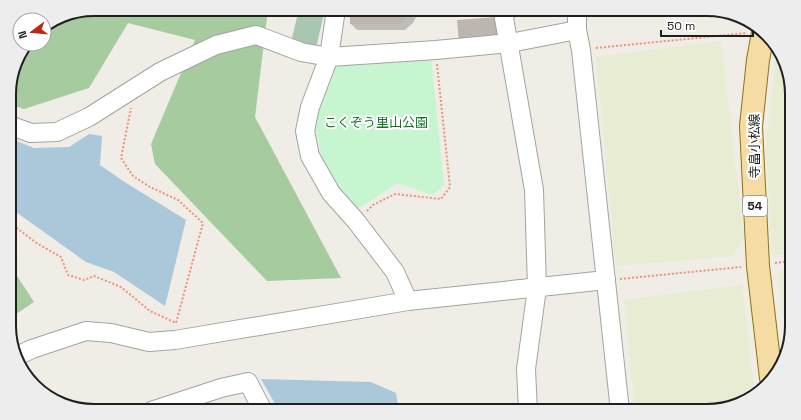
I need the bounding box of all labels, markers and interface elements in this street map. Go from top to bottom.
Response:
north arrow [12,12,52,52]
scale bar [661,12,753,38]
text: 50 m [667,18,695,34]
text: N [15,29,30,40]
street label: 寺畠小松線 [746,113,763,179]
park label: こくぞう里山公園 [324,114,428,131]
road number: 54 [743,196,767,216]

